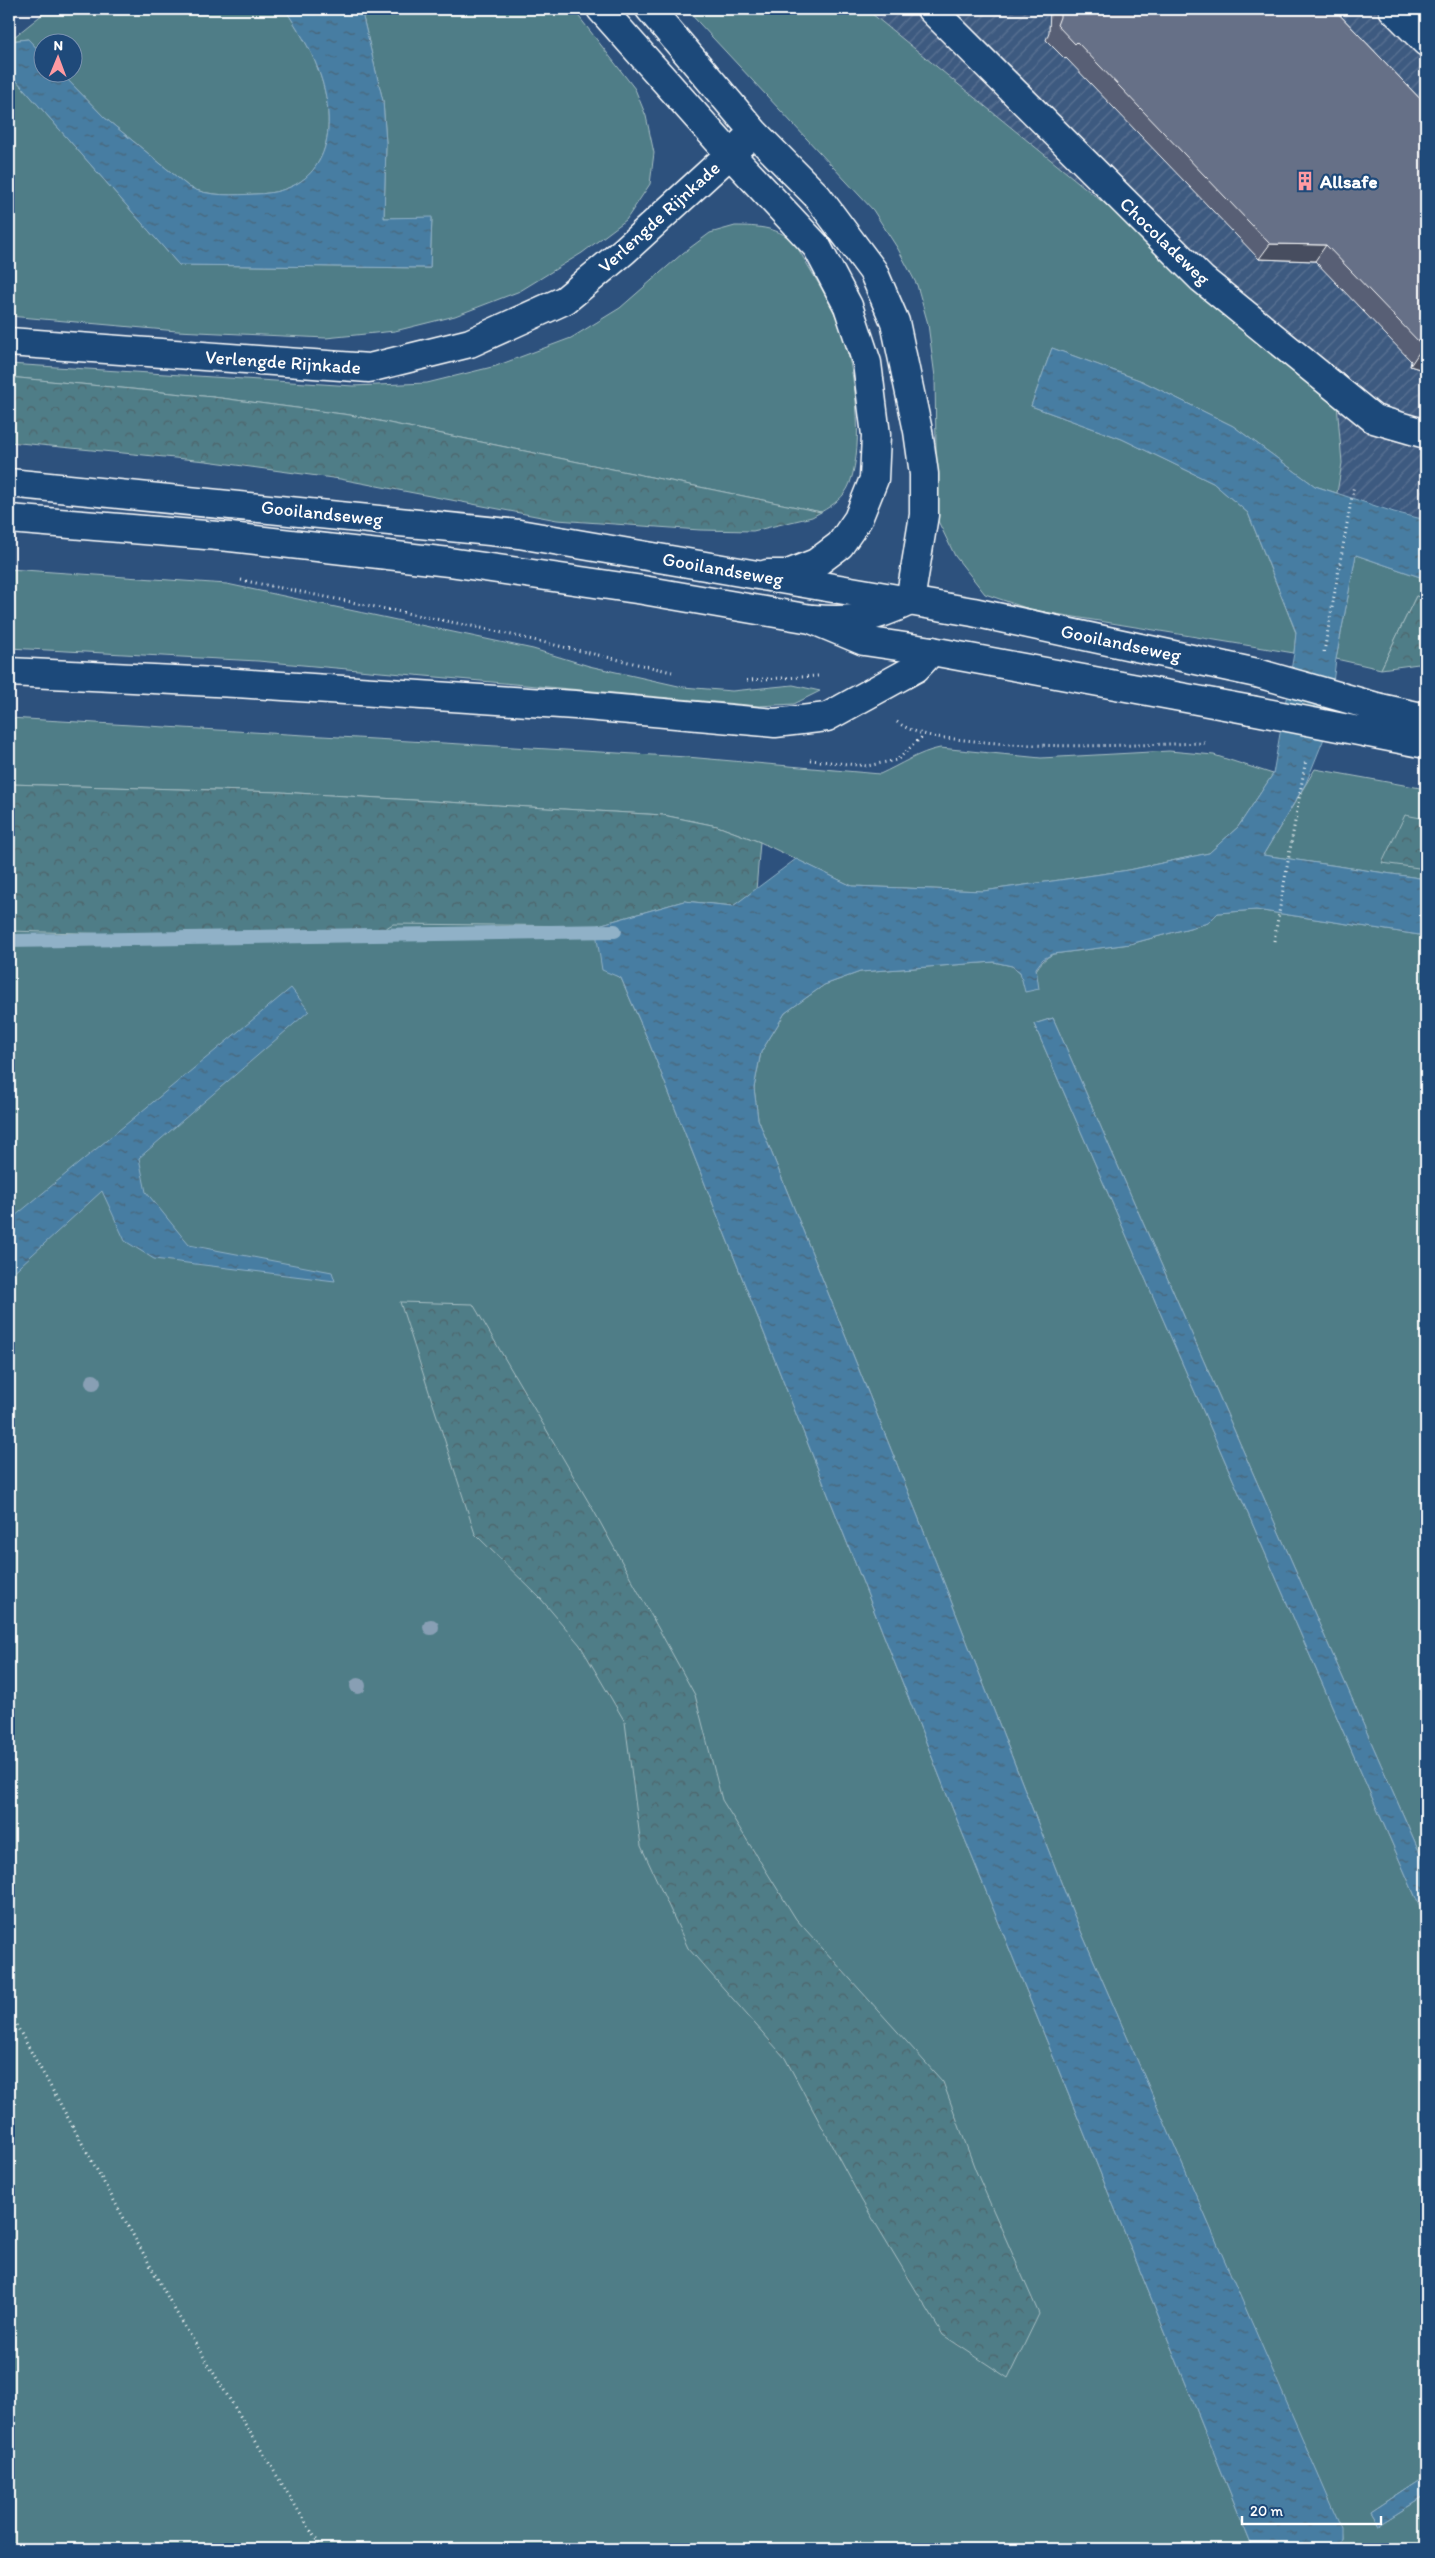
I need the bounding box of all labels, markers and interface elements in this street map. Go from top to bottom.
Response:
north arrow [32,32,82,82]
text: N [53,37,63,54]
street label: Verlengde Rijnkade [593,156,725,278]
building icon: Allsafe [1294,170,1316,192]
place label: Allsafe [1319,170,1377,193]
street label: Chocoladeweg [1115,192,1215,290]
street label: Verlengde Rijnkade [204,345,362,379]
street label: Gooilandseweg [260,495,384,531]
street label: Gooilandseweg [661,547,786,591]
street label: Gooilandseweg [1059,619,1183,667]
scale bar [1242,2493,1381,2525]
text: 20 m [1250,2502,1284,2520]

